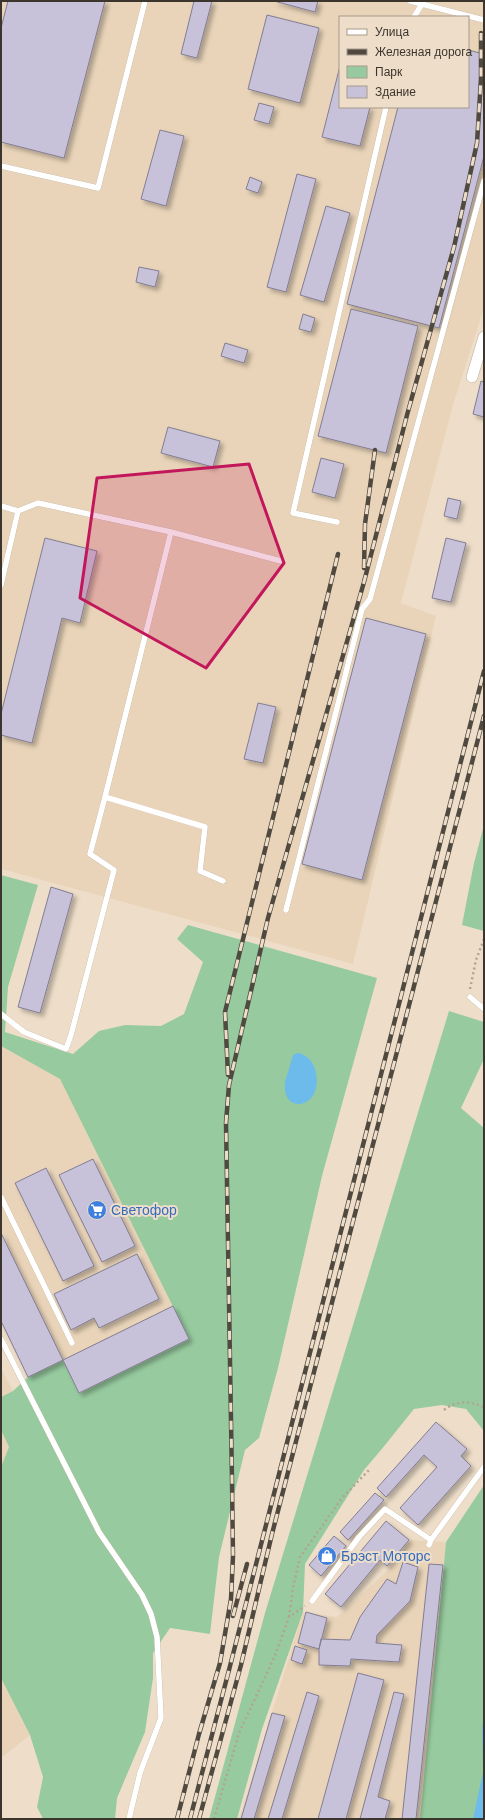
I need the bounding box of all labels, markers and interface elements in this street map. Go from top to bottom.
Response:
legend [339,16,469,108]
text: Улица [375,25,409,39]
text: Железная дорога [375,45,472,59]
text: Парк [375,65,403,79]
text: Здание [375,85,416,99]
supermarket icon: Светофор [86,1199,108,1221]
place label: Светофор [111,1202,177,1218]
shop icon: Брэст Моторс [316,1545,338,1567]
place label: Брэст Моторс [341,1548,431,1564]

